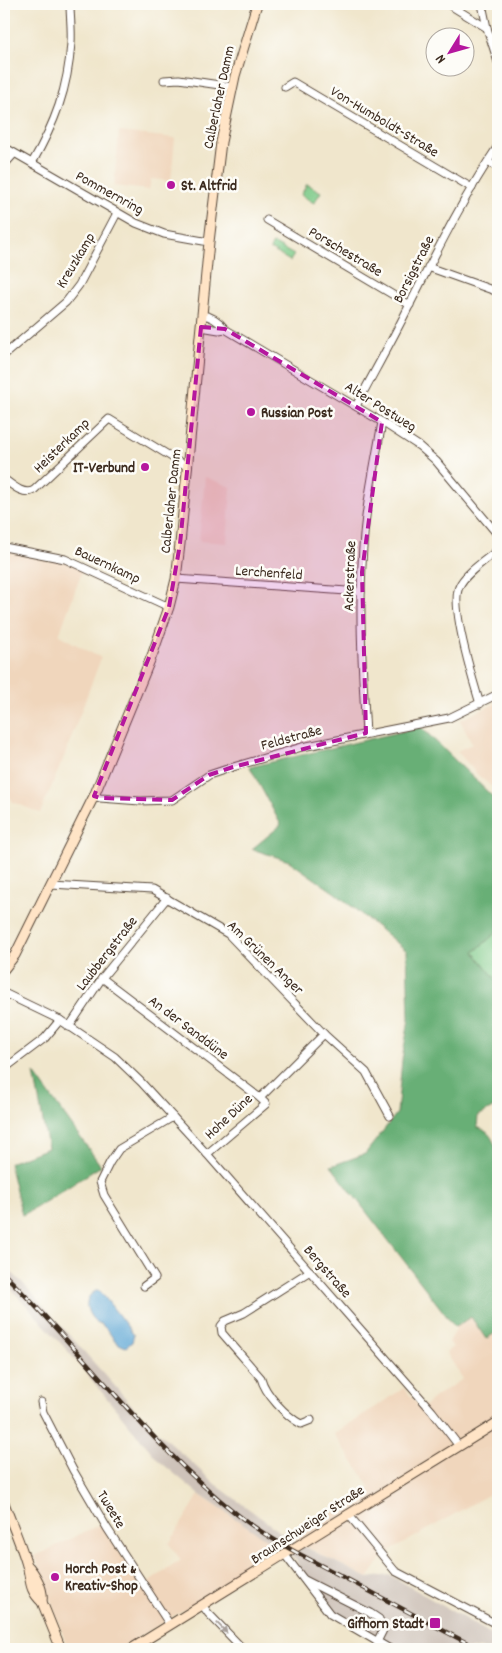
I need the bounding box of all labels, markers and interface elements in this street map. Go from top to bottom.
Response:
north arrow [424,28,474,78]
street label: Calberlaher Damm [198,44,242,151]
text: N [431,50,451,67]
street label: Von-Humboldt-Straße [325,82,443,164]
street label: Pommernring [71,166,147,222]
place label: St. Altfrid [181,176,237,198]
marker: St. Altfrid [165,179,177,191]
street label: Porschestraße [304,222,387,284]
street label: Kreuzkamp [51,229,102,293]
street label: Borsigstraße [388,232,441,307]
street label: Alter Postweg [340,377,420,439]
place label: Russian Post [261,403,333,425]
marker: Russian Post [245,406,257,418]
street label: Heisterkamp [29,414,96,479]
street label: Calberlaher Damm [156,448,188,555]
place label: IT-Verbund [73,458,135,480]
marker: IT-Verbund [139,461,151,473]
street label: Ackerstraße [339,540,363,612]
street label: Bauernkamp [71,541,144,591]
street label: Lerchenfeld [235,561,303,587]
street label: Feldstraße [259,720,325,758]
street label: Laubbergstraße [71,912,144,996]
street label: Am Grünen Anger [221,916,308,1001]
street label: An der Sanddüne [143,991,233,1066]
street label: Hohe Düne [200,1089,259,1146]
street label: Bergstraße [297,1241,356,1304]
street label: Braunschweiger Straße [247,1480,370,1571]
street label: Tweete [90,1487,130,1534]
place label: Horch Post & Kreativ-Shop [65,1559,138,1598]
marker: Horch Post & Kreativ-Shop [49,1571,61,1583]
place label: Gifhorn Stadt [347,1614,424,1636]
marker: Gifhorn Stadt [428,1616,442,1630]
one-way arrow [216,1622,228,1634]

